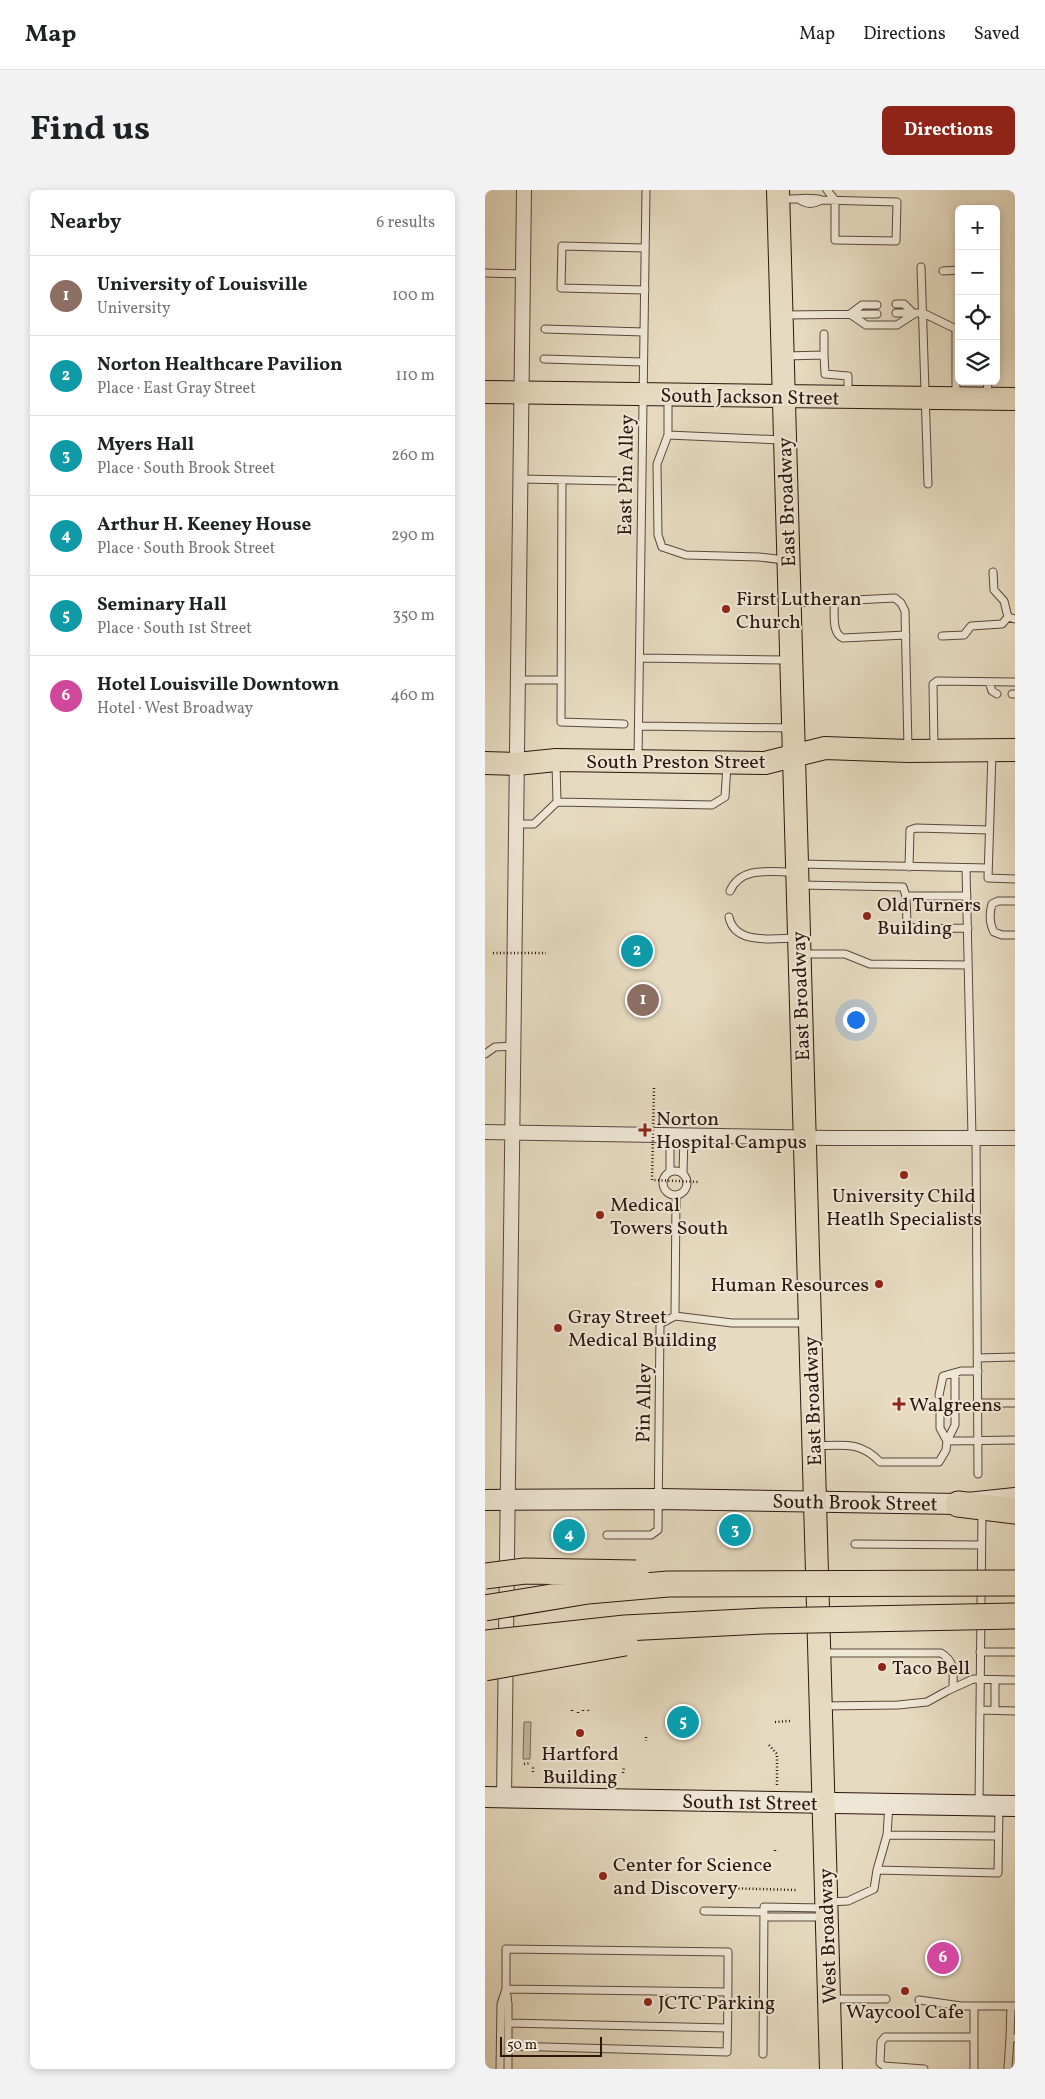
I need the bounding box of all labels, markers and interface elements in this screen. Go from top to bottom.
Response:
text: Map [25,18,76,52]
text: Map [799,22,835,47]
text: Directions [863,22,946,47]
text: Saved [974,22,1020,47]
text: Find us [30,106,150,154]
button: Directions [882,106,1015,155]
map controls [955,205,1000,385]
button: + [955,205,1000,250]
text: Nearby [50,208,121,237]
text: 6 results [376,212,435,234]
button: − [955,250,1000,295]
text: University of Louisville [97,272,307,298]
text: 1 [63,285,69,307]
text: 100 m [392,285,435,307]
button: locate [955,295,1000,340]
text: University [97,298,171,320]
button: layers [955,340,1000,385]
text: Norton Healthcare Pavilion [97,352,342,378]
text: 2 [62,365,70,387]
text: 110 m [396,365,435,387]
text: Place · East Gray Street [97,378,256,400]
street label: South Jackson Street [660,382,840,414]
street label: East Pin Alley [612,414,642,536]
text: Myers Hall [97,432,194,458]
street label: East Broadway [772,436,804,567]
text: 3 [62,445,70,467]
text: 260 m [391,445,435,467]
text: Place · South Brook Street [97,458,275,480]
text: Arthur H. Keeney House [97,512,311,538]
text: 4 [61,525,71,547]
text: 290 m [391,525,435,547]
text: Place · South Brook Street [97,538,275,560]
place label: First Lutheran Church [736,586,862,637]
text: Seminary Hall [97,592,227,618]
marker: First Lutheran Church [720,603,732,615]
text: 5 [62,605,70,627]
text: 350 m [392,605,435,627]
text: Place · South 1st Street [97,618,252,640]
text: Hotel Louisville Downtown [97,672,339,698]
text: 6 [62,685,70,707]
text: 460 m [391,685,435,707]
text: Hotel · West Broadway [97,698,253,720]
street label: South Preston Street [586,749,766,777]
place label: Old Turners Building [877,892,981,943]
marker: Old Turners Building [861,910,873,922]
street label: East Broadway [786,930,818,1061]
pin: 2 [621,932,653,970]
pin: 1 [627,981,659,1019]
your location [843,1007,869,1033]
place label: Norton Hospital Campus [656,1106,807,1157]
marker: Norton Hospital Campus [638,1123,652,1137]
marker: University Child Heatlh Specialists [898,1169,910,1181]
place label: University Child Heatlh Specialists [826,1183,982,1234]
place label: Medical Towers South [610,1192,728,1243]
marker: Medical Towers South [594,1209,606,1221]
place label: Human Resources [710,1272,869,1300]
marker: Human Resources [873,1278,885,1290]
place label: Gray Street Medical Building [568,1304,717,1355]
marker: Gray Street Medical Building [552,1322,564,1334]
street label: East Broadway [798,1335,830,1466]
street label: Pin Alley [630,1363,660,1443]
place label: Walgreens [909,1392,1002,1420]
marker: Walgreens [893,1398,905,1410]
street label: South Brook Street [772,1489,938,1519]
pin: 3 [719,1511,751,1549]
pin: 4 [553,1516,585,1554]
place label: Taco Bell [892,1655,970,1683]
marker: Taco Bell [876,1661,888,1673]
pin: 5 [667,1703,699,1741]
marker: Hartford Building [574,1727,586,1739]
place label: Hartford Building [541,1741,619,1792]
street label: South 1st Street [682,1789,818,1819]
place label: Center for Science and Discovery [613,1852,772,1903]
street label: West Broadway [813,1867,845,2004]
marker: Center for Science and Discovery [597,1870,609,1882]
pin: 6 [927,1939,959,1977]
marker: Waycool Cafe [899,1985,911,1997]
place label: JCTC Parking [658,1990,775,2018]
marker: JCTC Parking [642,1996,654,2008]
place label: Waycool Cafe [846,1999,964,2027]
scale bar [500,2034,603,2057]
text: 50 m [507,2036,537,2055]

